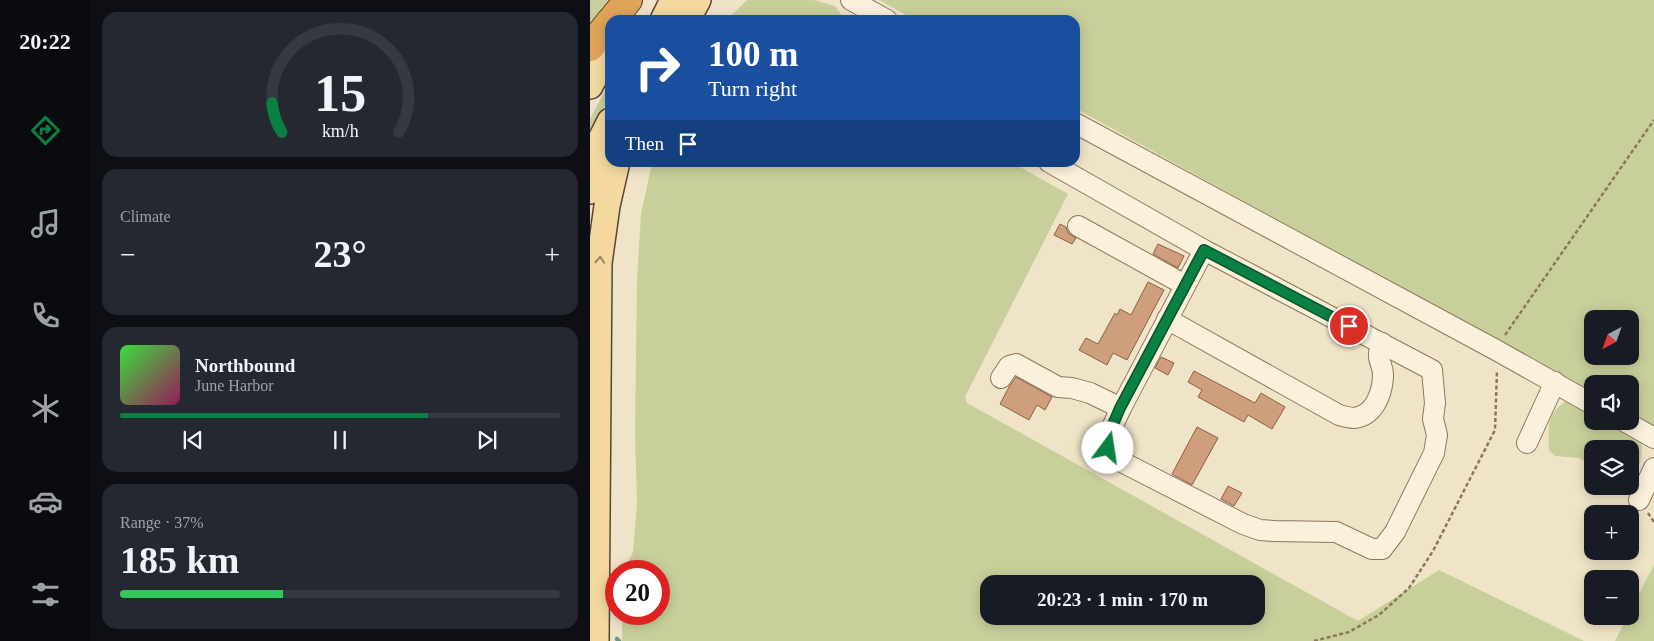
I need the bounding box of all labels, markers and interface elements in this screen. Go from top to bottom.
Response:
text: 20:22 [19,29,71,54]
icon: right [625,35,690,100]
text: 100 m [708,35,798,74]
text: 15 [314,65,366,122]
text: Turn right [708,76,797,101]
icon: directions [28,113,63,148]
text: km/h [322,121,358,141]
icon: arrive [674,130,702,158]
text: Then [625,133,664,154]
icon: music [28,206,63,241]
text: Climate [120,208,171,225]
text: 23° [313,233,367,275]
text: − [120,239,136,270]
text: + [544,239,560,270]
one-way arrow [594,256,605,264]
icon: phone [28,298,63,333]
pin [1328,305,1370,347]
north arrow [1584,310,1639,365]
map controls [1584,310,1639,625]
icon: arrive [1335,312,1363,340]
text: Northbound [195,355,295,376]
button: sound [1584,375,1639,430]
text: June Harbor [195,377,274,394]
icon: climate [28,391,63,426]
position arrow [1081,421,1133,473]
icon: previous [179,426,207,454]
icon: pause [326,426,354,454]
icon: next [473,426,501,454]
button: layers [1584,440,1639,495]
icon: car [28,484,63,519]
button: + [1584,505,1639,560]
text: Range · 37% [120,514,204,531]
text: 185 km [120,539,239,581]
speed limit sign: 20 [605,560,670,625]
button: − [1584,570,1639,625]
icon: filters [28,577,63,612]
text: 20:23 · 1 min · 170 m [1037,589,1208,610]

